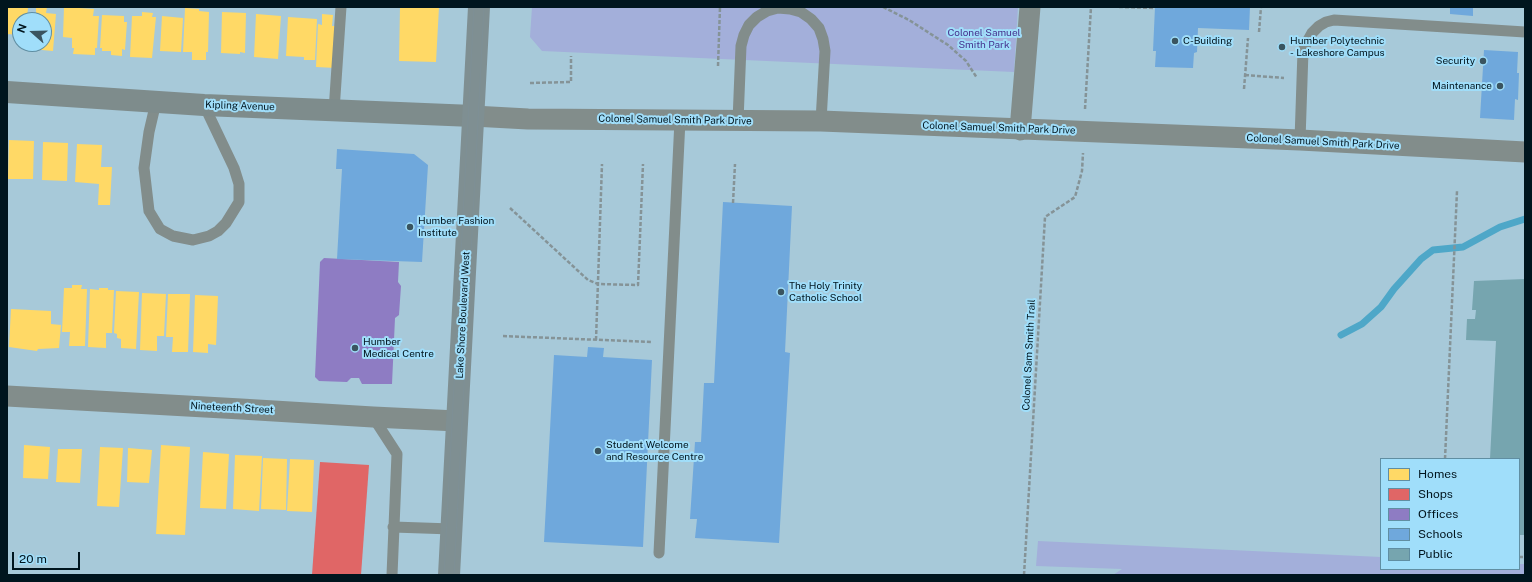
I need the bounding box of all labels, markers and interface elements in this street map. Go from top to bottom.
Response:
north arrow [12,12,52,52]
text: N [15,22,29,34]
park label: Colonel Samuel Smith Park [947,27,1021,50]
place label: C-Building [1183,35,1232,47]
place label: Humber Polytechnic - Lakeshore Campus [1290,35,1385,58]
marker: C-Building [1170,36,1180,46]
marker: Humber Polytechnic - Lakeshore Campus [1277,42,1287,52]
place label: Security [1436,55,1475,67]
marker: Security [1478,56,1488,66]
place label: Maintenance [1432,80,1492,92]
marker: Maintenance [1495,81,1505,91]
street label: Kipling Avenue [205,99,275,113]
street label: Colonel Samuel Smith Park Drive [598,113,752,127]
street label: Colonel Samuel Smith Park Drive [922,119,1076,137]
street label: Colonel Samuel Smith Park Drive [1246,132,1400,152]
place label: Humber Fashion Institute [418,215,494,238]
marker: Humber Fashion Institute [405,222,415,232]
street label: Lake Shore Boulevard West [454,251,472,379]
place label: The Holy Trinity Catholic School [789,280,862,304]
marker: The Holy Trinity Catholic School [776,287,786,297]
street label: Colonel Sam Smith Trail [1020,299,1038,411]
place label: Humber Medical Centre [363,336,434,360]
marker: Humber Medical Centre [350,343,360,353]
street label: Nineteenth Street [190,400,274,416]
place label: Student Welcome and Resource Centre [606,439,703,462]
marker: Student Welcome and Resource Centre [593,446,603,456]
legend [1380,458,1520,570]
text: Homes [1418,467,1457,481]
text: Shops [1418,487,1453,501]
text: Offices [1418,507,1458,521]
text: Schools [1418,527,1463,541]
scale bar [14,544,82,570]
text: Public [1418,547,1453,561]
text: 20 m [19,552,47,566]

